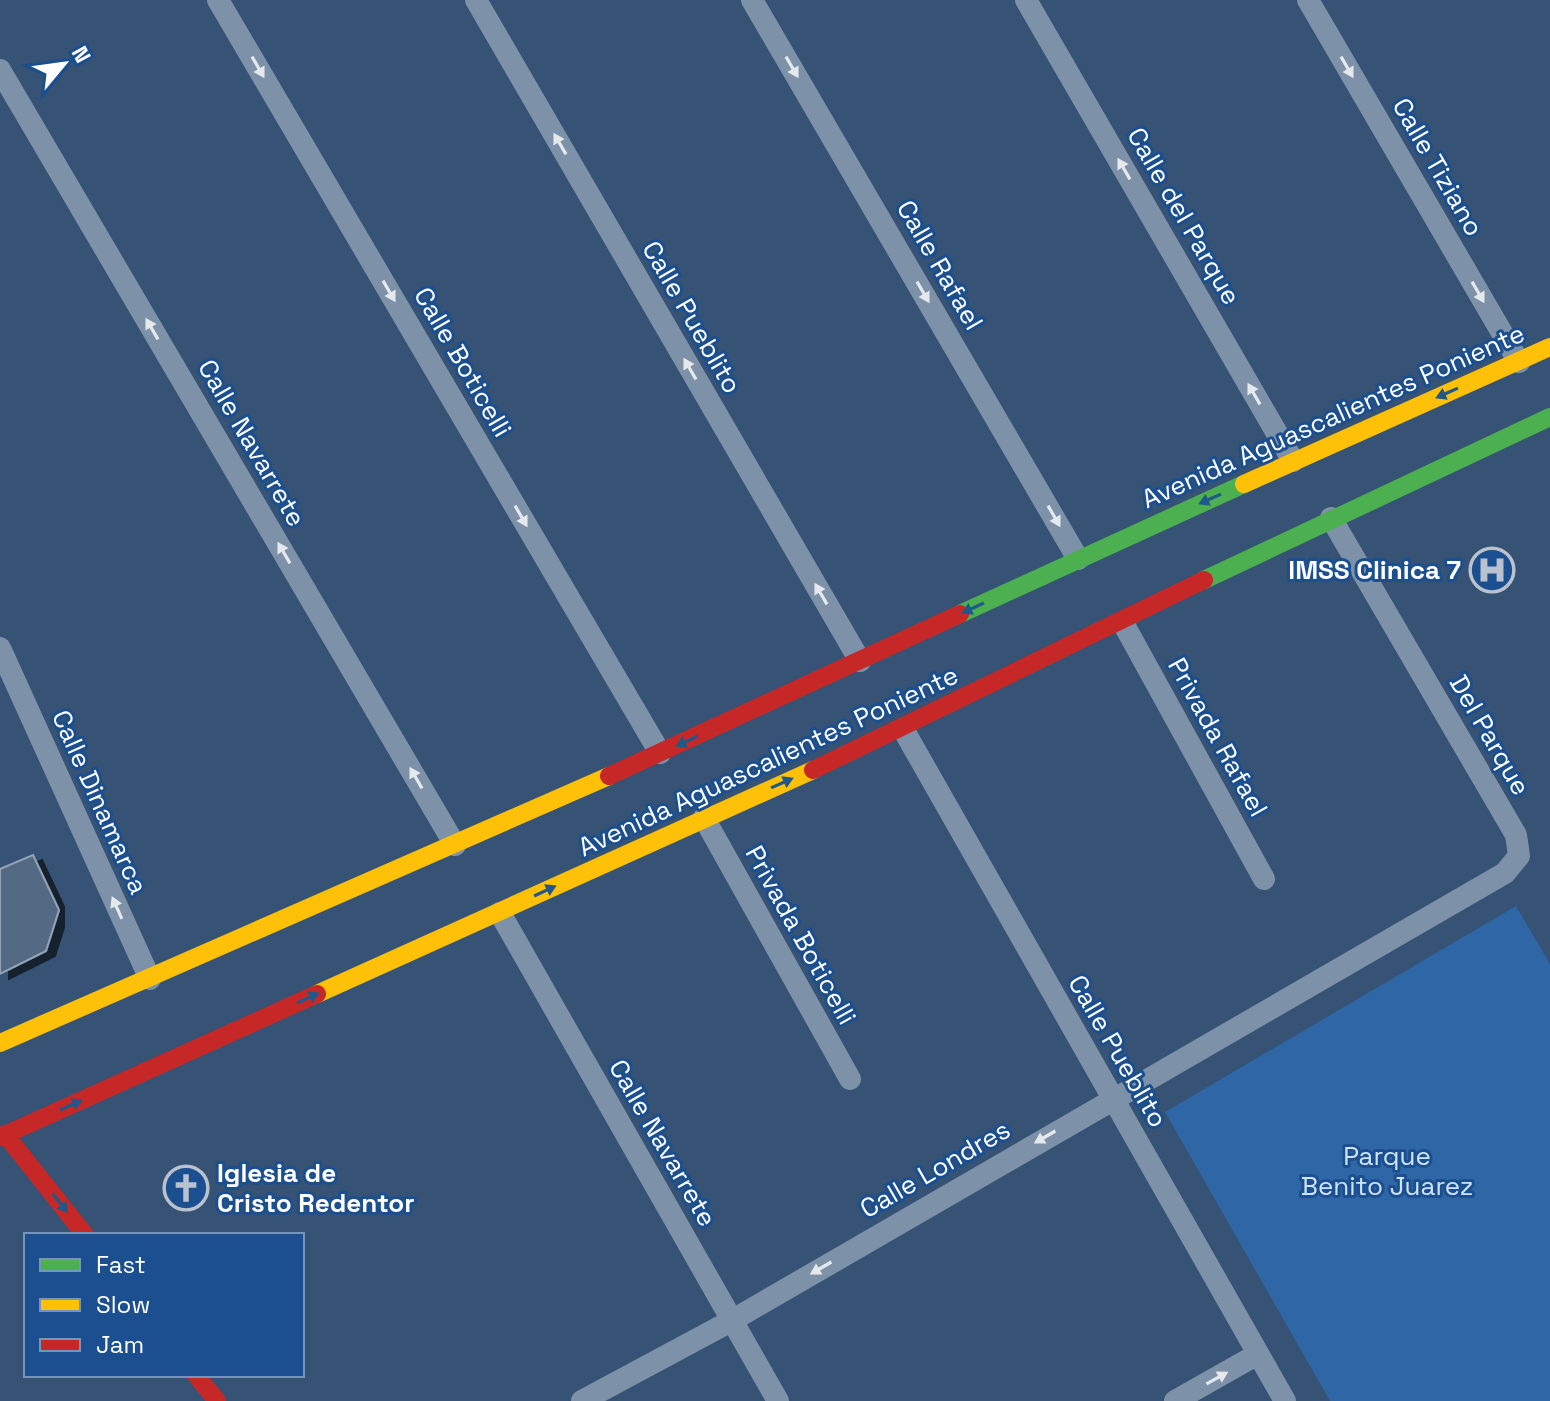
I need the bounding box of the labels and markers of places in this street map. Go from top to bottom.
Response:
hospital icon: IMSS Clinica 7 [1468,546,1516,594]
place label: IMSS Clinica 7 [1288,553,1461,587]
place label: Iglesia de Cristo Redentor [217,1156,415,1220]
church icon: Iglesia de Cristo Redentor [162,1164,210,1212]

